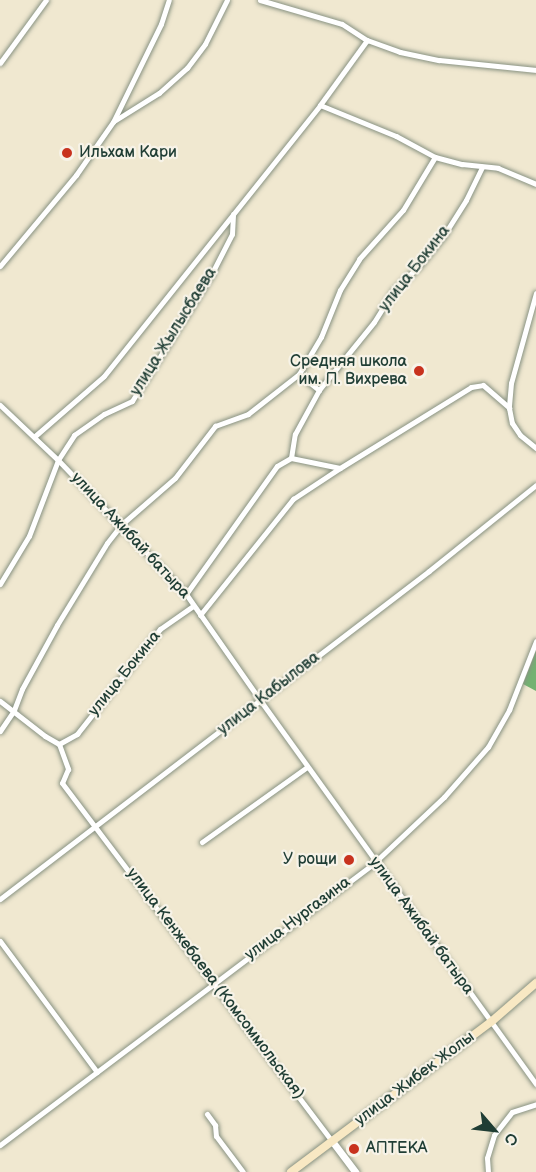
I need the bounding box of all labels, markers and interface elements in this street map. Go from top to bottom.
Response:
place label: Ильхам Кари [79,143,177,163]
marker: Ильхам Кари [60,146,74,160]
street label: улица Бокина [375,222,455,316]
street label: улица Жылысбаева [127,264,221,400]
place label: Средняя школа им. П. Вихрева [290,352,407,390]
marker: Средняя школа им. П. Вихрева [412,364,426,378]
street label: улица Ажибай батыра [66,469,194,603]
street label: улица Бокина [85,628,165,720]
street label: улица Кабылова [214,648,324,740]
place label: У рощи [283,850,337,870]
marker: У рощи [342,853,356,867]
street label: улица Ажибай батыра [365,853,477,999]
street label: улица Кенжебаева (Комсоммольская) [122,865,308,1103]
street label: улица Нургазина [241,873,355,965]
street label: улица Жибек Жолы [351,1028,479,1130]
north arrow [464,1100,524,1160]
text: С [499,1129,521,1148]
place label: АПТЕКА [366,1139,427,1159]
marker: АПТЕКА [347,1142,361,1156]

